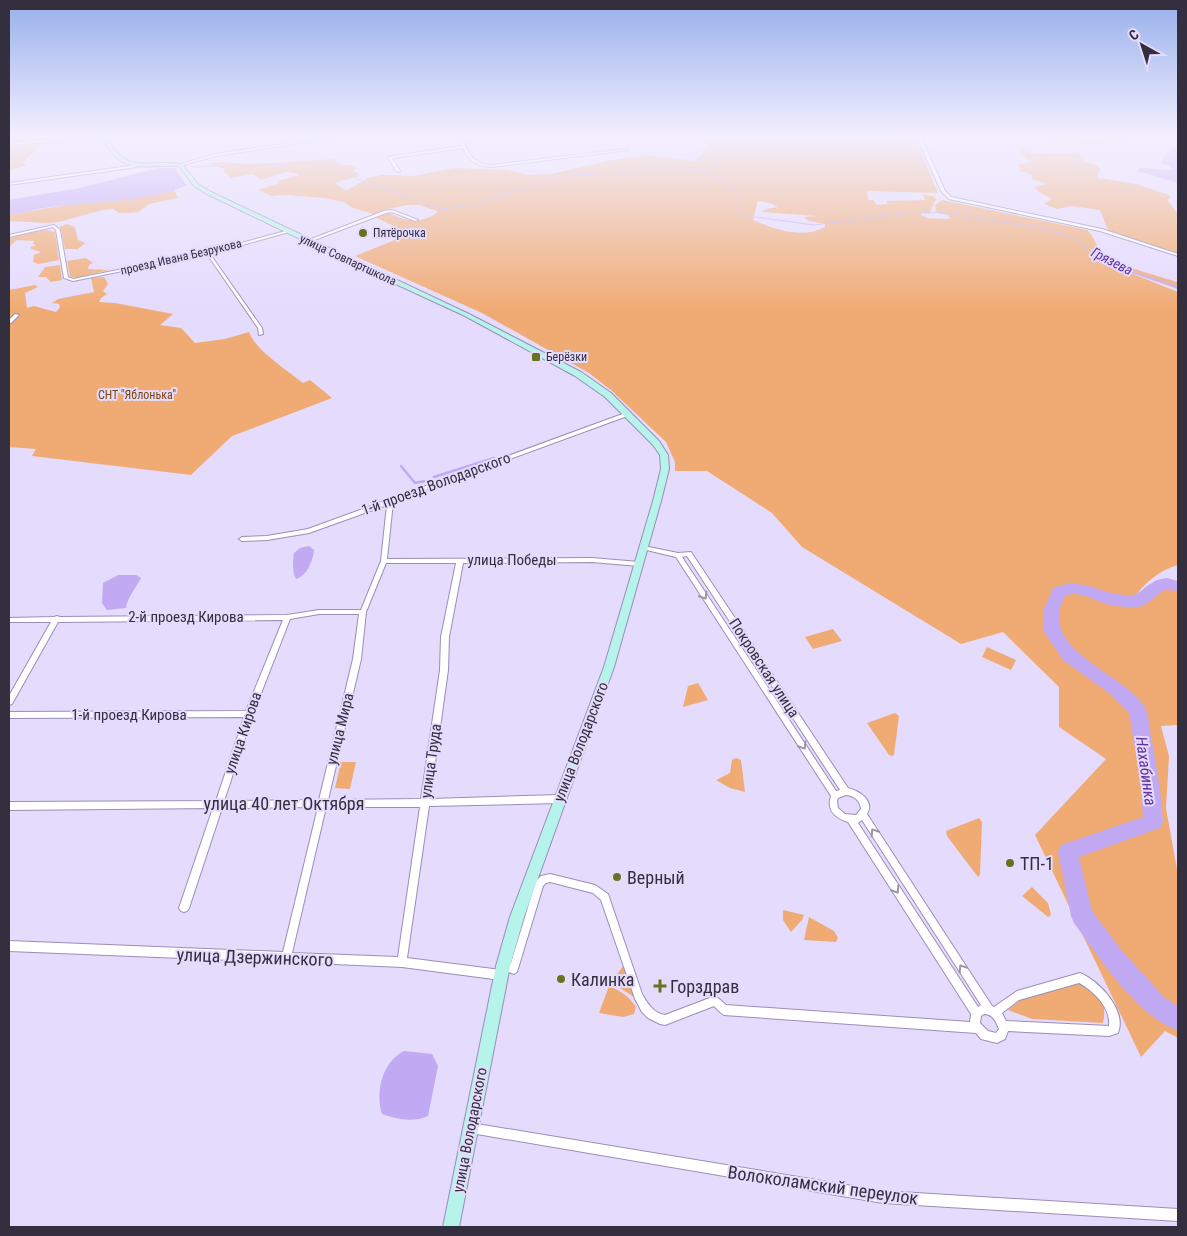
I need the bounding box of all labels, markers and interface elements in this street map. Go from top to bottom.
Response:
north arrow [1117,20,1167,70]
text: С [1126,26,1142,44]
place label: Пятёрочка [373,226,426,240]
marker: Пятёрочка [357,227,369,239]
street label: улица Совпартшкола [297,231,399,289]
street label: проезд Ивана Безрукова [119,236,243,278]
water label: Грязева [1089,244,1135,278]
place label: Берёзки [546,350,587,364]
marker: Берёзки [530,351,542,363]
park label: СНТ "Яблонька" [98,388,176,402]
street label: 1-й проезд Володарского [359,449,513,519]
street label: улица Победы [467,551,557,569]
one-way arrow [698,590,708,599]
street label: 2-й проезд Кирова [128,608,244,626]
street label: Покровская улица [725,615,803,721]
street label: улица Володарского [550,679,612,805]
street label: улица Кирова [221,690,265,776]
street label: улица Мира [322,691,358,767]
street label: 1-й проезд Кирова [71,706,187,724]
street label: улица Труда [417,723,445,799]
water label: Нахабинка [1132,735,1160,807]
one-way arrow [797,741,806,750]
street label: улица 40 лет Октября [204,793,364,814]
one-way arrow [871,828,880,837]
place label: ТП-1 [1020,853,1054,874]
marker: ТП-1 [1004,857,1016,869]
place label: Верный [627,867,685,888]
marker: Верный [611,871,623,883]
one-way arrow [890,884,900,893]
street label: улица Дзержинского [176,944,334,970]
one-way arrow [959,965,968,974]
place label: Калинка [571,969,635,990]
marker: Калинка [555,973,567,985]
place label: Горздрав [670,976,739,997]
marker: Горздрав [654,980,666,992]
street label: улица Володарского [449,1066,491,1194]
street label: Волоколамский переулок [726,1161,920,1209]

